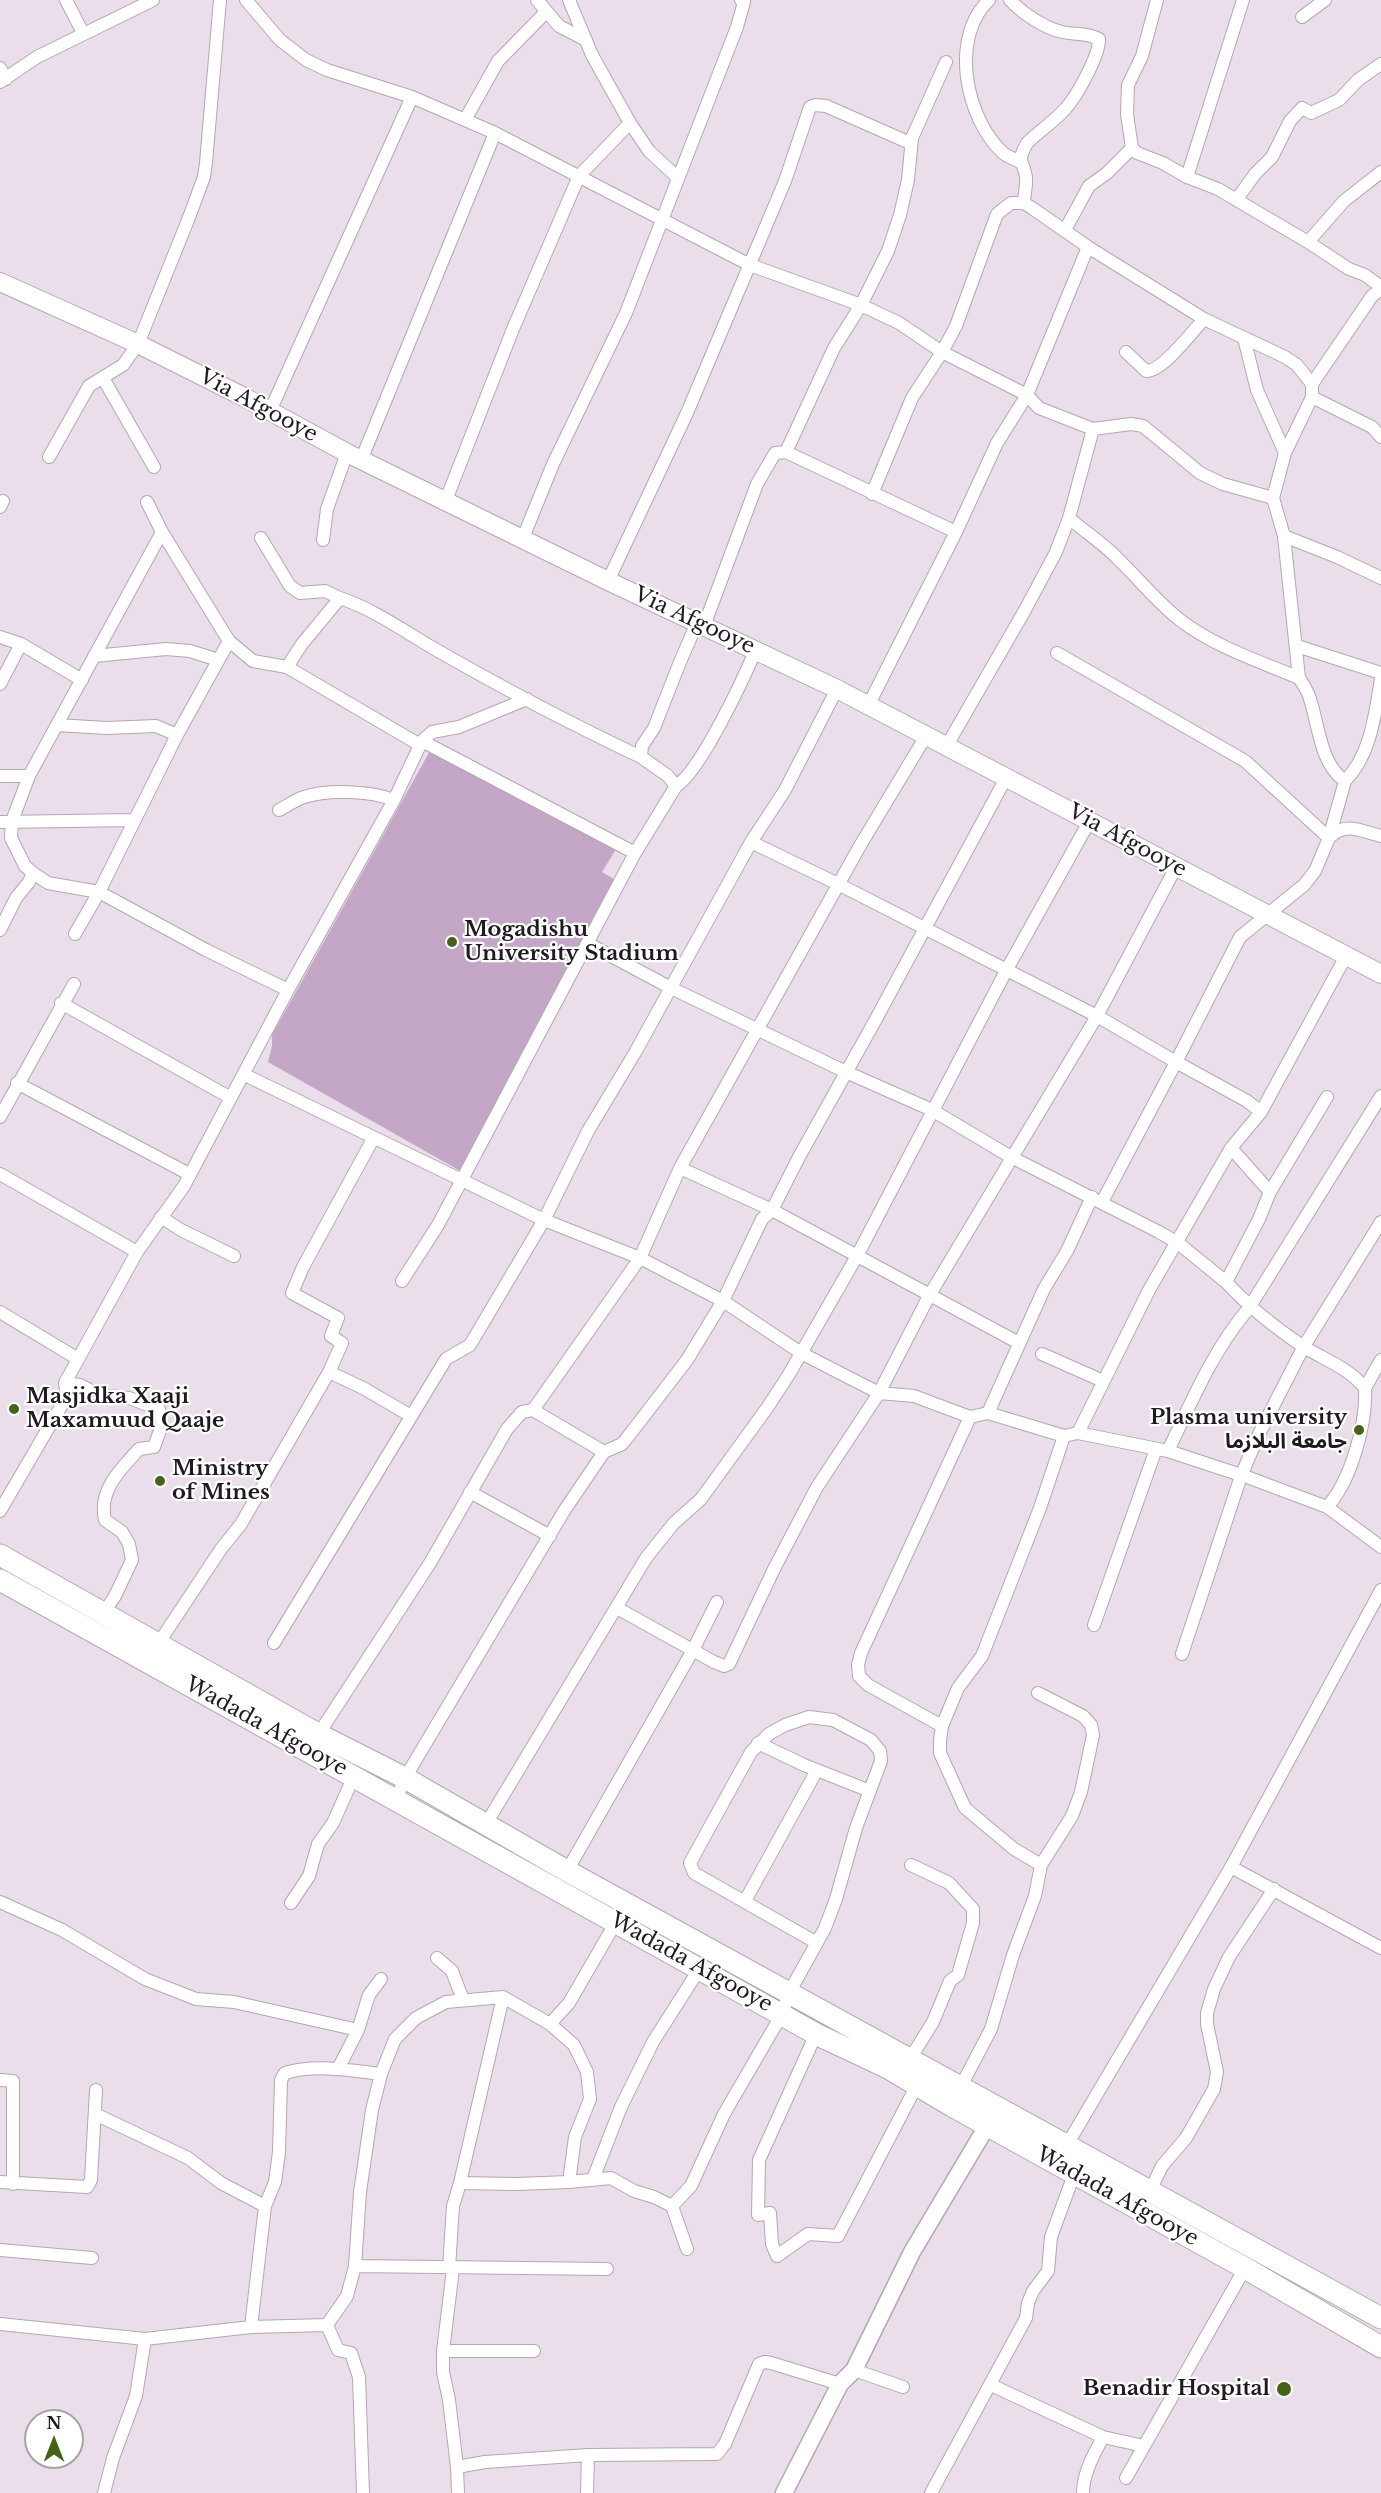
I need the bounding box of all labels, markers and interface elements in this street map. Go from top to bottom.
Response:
street label: Via Afgooye [195,364,321,448]
street label: Via Afgooye [630,582,758,660]
street label: Via Afgooye [1064,799,1190,883]
place label: Mogadishu University Stadium [464,917,679,967]
marker: Mogadishu University Stadium [445,935,459,949]
place label: Masjidka Xaaji Maxamuud Qaaje [26,1384,224,1434]
marker: Masjidka Xaaji Maxamuud Qaaje [7,1402,21,1416]
place label: Plasma university جامعة البلازما [1150,1405,1347,1455]
marker: Plasma university جامعة البلازما [1352,1423,1366,1437]
place label: Ministry of Mines [172,1456,270,1506]
marker: Ministry of Mines [153,1474,167,1488]
street label: Wadada Afgooye [181,1672,351,1782]
street label: Wadada Afgooye [606,1908,776,2018]
street label: Wadada Afgooye [1032,2142,1202,2252]
place label: Benadir Hospital [1083,2376,1270,2402]
marker: Benadir Hospital [1275,2380,1293,2398]
north arrow [24,2409,84,2469]
text: N [46,2413,62,2433]

